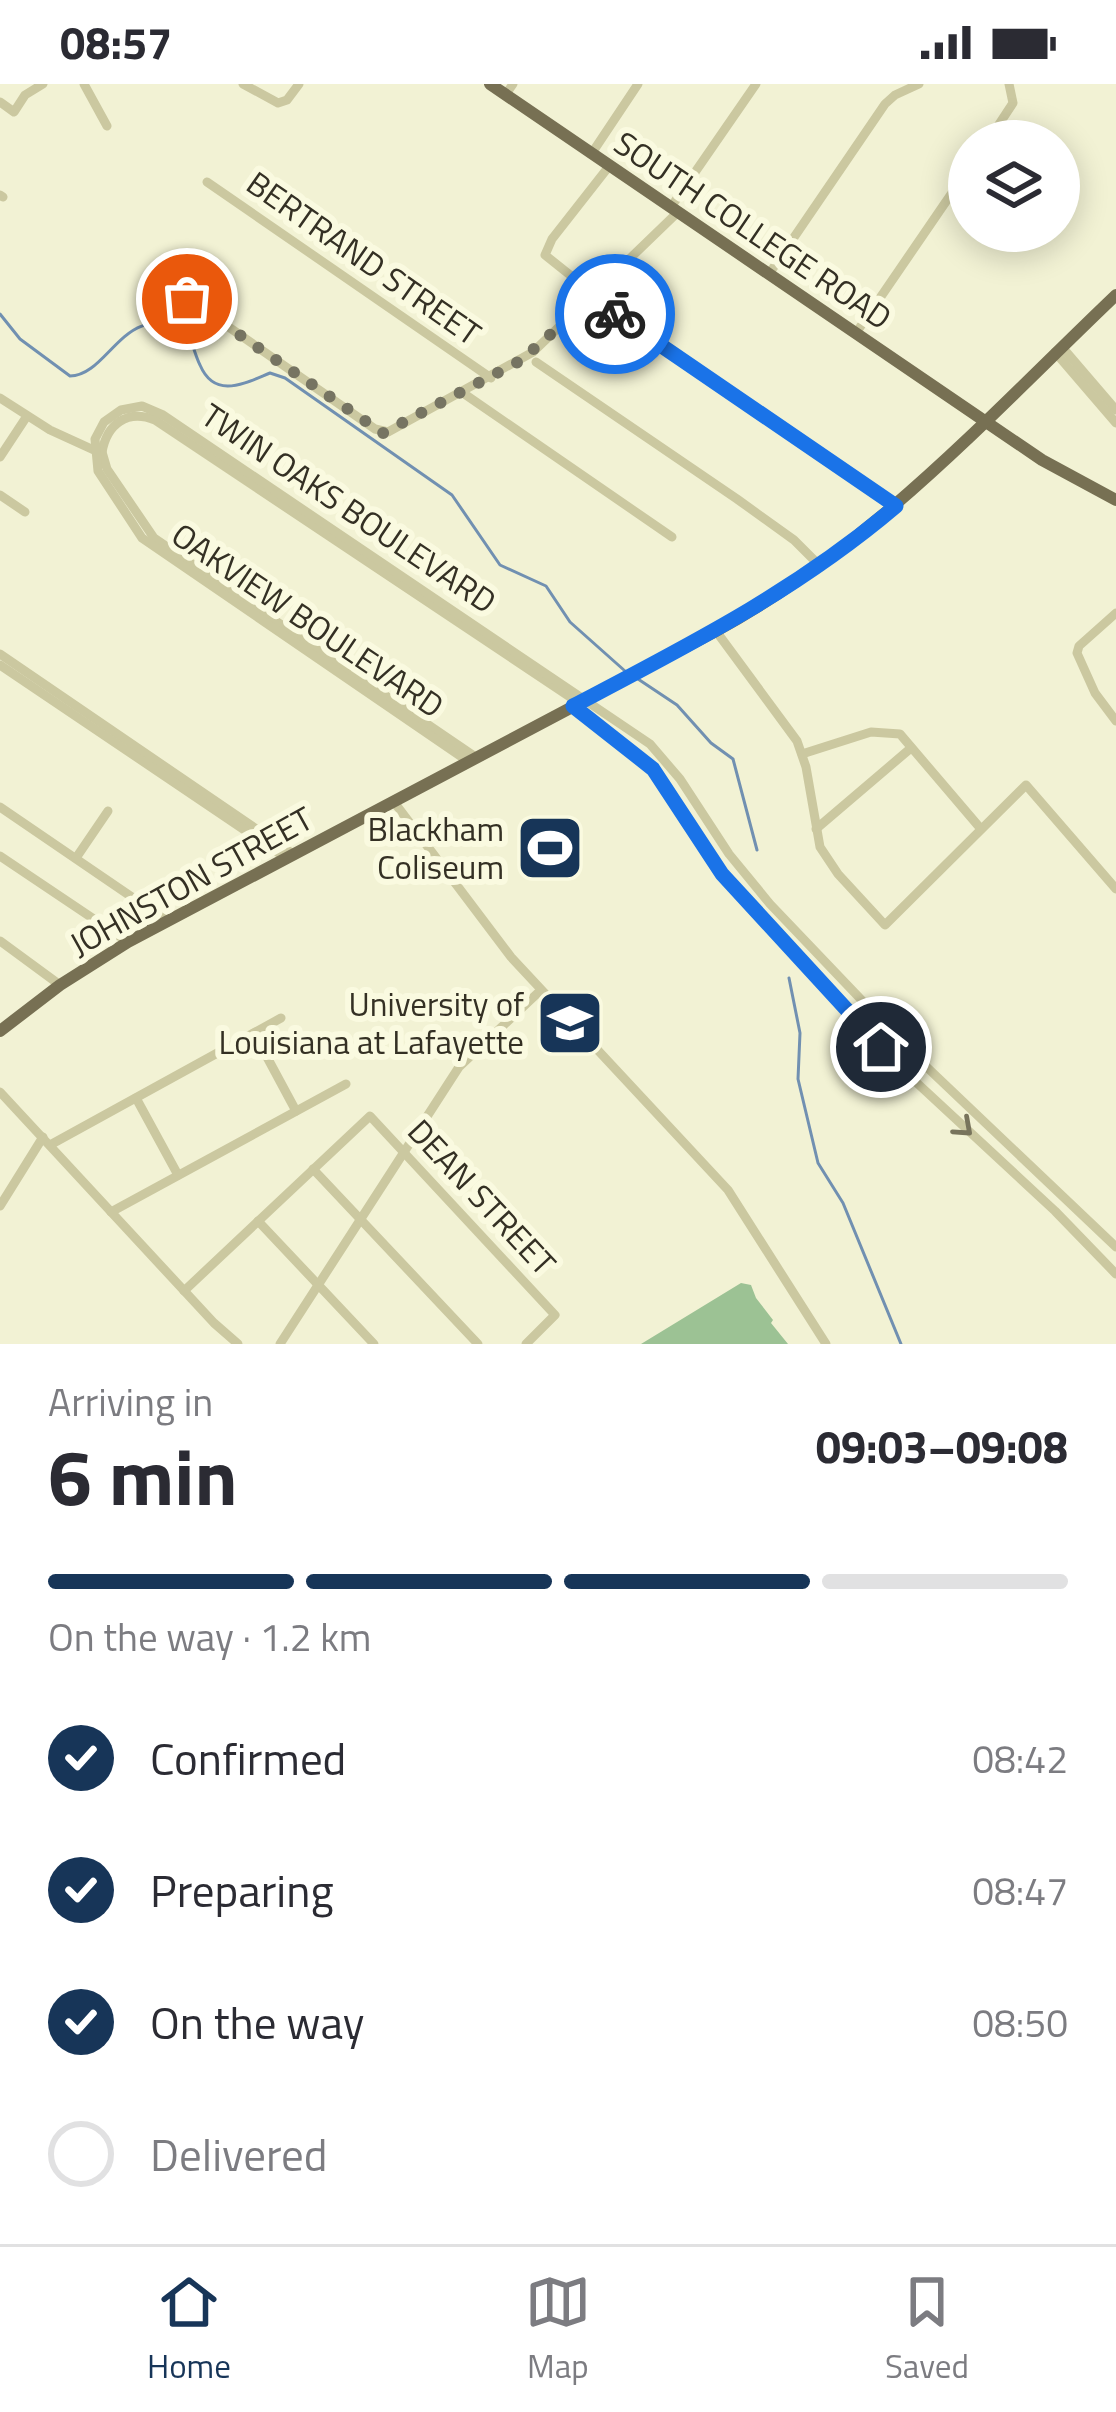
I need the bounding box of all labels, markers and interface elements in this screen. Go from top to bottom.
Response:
text: 08:57 [60,8,172,76]
street label: SOUTH COLLEGE ROAD [604,118,902,342]
map controls [948,120,1080,252]
button: layers [948,120,1080,252]
street label: BERTRAND STREET [237,158,491,358]
pin [136,248,238,350]
courier [555,254,675,374]
icon: bag [154,266,220,332]
icon: bike [582,281,648,347]
street label: TWIN OAKS BOULEVARD [191,390,507,626]
street label: OAKVIEW BOULEVARD [162,510,454,730]
street label: JOHNSTON STREET [60,793,322,969]
place label: Blackham Coliseum [367,804,504,892]
sports icon: Blackham Coliseum [515,813,585,883]
place label: University of Louisiana at Lafayette [219,979,524,1067]
school or university icon: University of Louisiana at Lafayette [535,988,605,1058]
pin [830,996,932,1098]
icon: home [848,1014,914,1080]
street label: DEAN STREET [396,1107,568,1287]
one-way arrow [950,1114,971,1135]
text: Arriving in [48,1372,213,1431]
text: 09:03–09:08 [816,1412,1068,1480]
text: 6 min [48,1417,238,1535]
text: On the way · 1.2 km [48,1607,371,1666]
text: Confirmed [150,1724,346,1792]
icon: check [48,1725,114,1791]
text: 08:42 [972,1729,1068,1788]
text: Preparing [150,1856,334,1924]
icon: check [48,1857,114,1923]
text: 08:47 [972,1861,1068,1920]
text: On the way [150,1988,364,2056]
icon: check [48,1989,114,2055]
text: 08:50 [972,1993,1068,2052]
text: Delivered [150,2120,328,2188]
tab: Home [147,2269,231,2391]
tab: Map [525,2269,591,2391]
tab: Saved [885,2269,969,2391]

